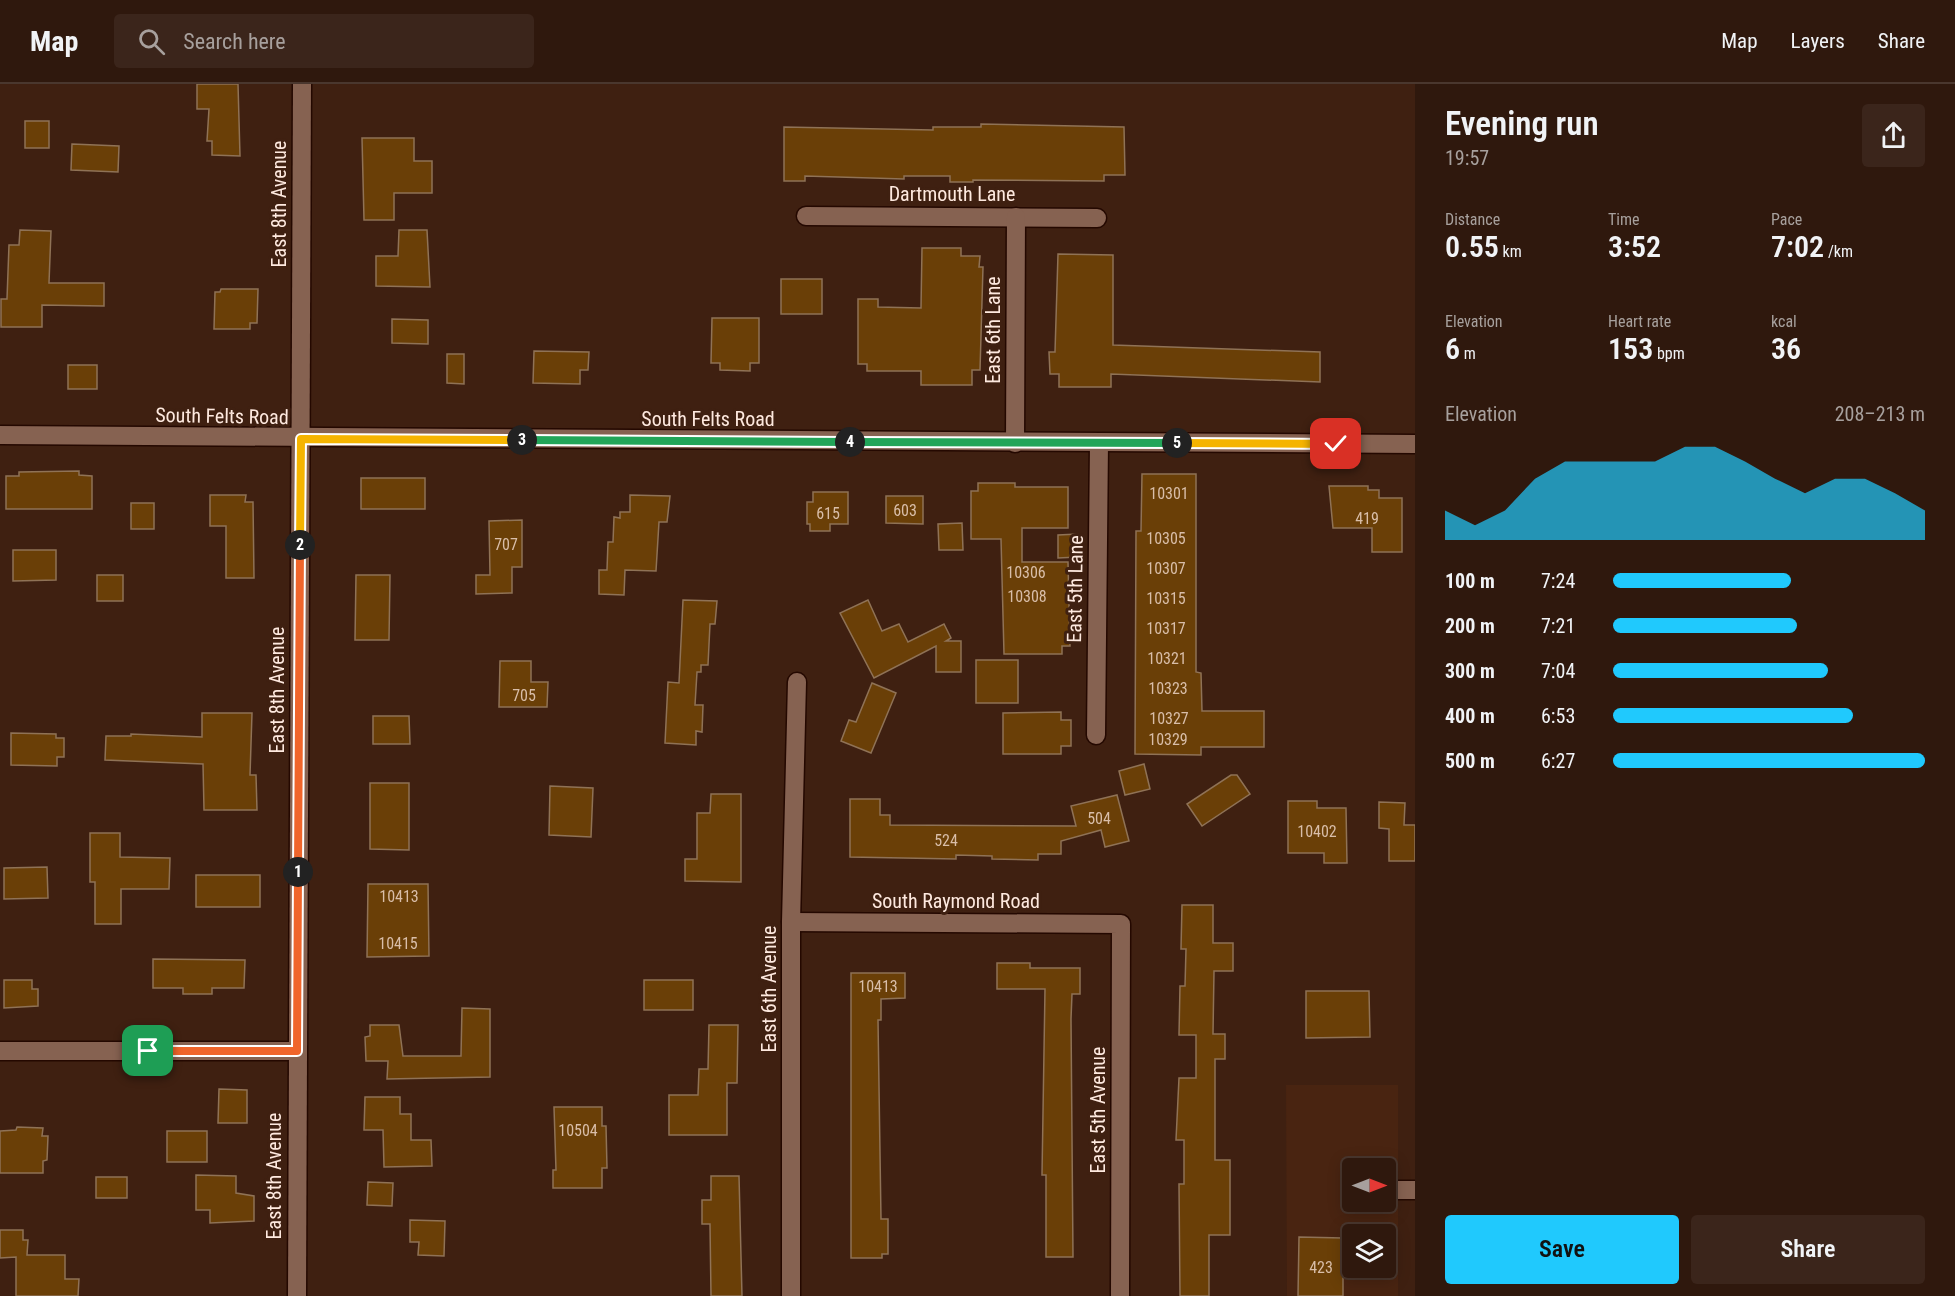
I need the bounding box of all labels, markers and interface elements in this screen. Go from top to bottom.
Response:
search box [114,14,534,68]
text: Map [30,25,78,58]
icon: search [135,25,168,58]
text: Search here [183,29,286,54]
text: Map [1721,29,1758,53]
text: Layers [1791,29,1845,53]
text: Share [1878,29,1925,53]
text: Evening run [1445,104,1599,143]
button: share [1862,104,1925,167]
street label: East 8th Avenue [267,141,291,267]
text: 19:57 [1445,146,1489,170]
street label: Dartmouth Lane [889,182,1015,206]
text: Distance [1445,210,1500,229]
text: Time [1608,210,1640,229]
text: Pace [1771,210,1802,229]
text: 0.55 [1445,229,1499,264]
text: 3:52 [1608,229,1661,264]
text: 7:02 [1771,229,1824,264]
text: km [1499,242,1522,261]
text: /km [1824,242,1853,261]
street label: East 6th Lane [981,276,1005,384]
text: Elevation [1445,312,1503,331]
text: Heart rate [1608,312,1671,331]
text: kcal [1771,312,1797,331]
text: 6 [1445,331,1460,366]
text: 153 [1608,331,1653,366]
text: 36 [1771,331,1801,366]
text: m [1460,344,1476,363]
text: bpm [1653,344,1685,363]
text: Elevation [1445,402,1517,426]
text: 208–213 m [1835,402,1925,426]
street label: South Felts Road [155,403,289,429]
street label: South Felts Road [641,407,775,431]
pin [1310,418,1361,469]
pin: 3 [507,425,537,455]
pin: 4 [835,427,865,457]
icon: check [1319,427,1352,460]
pin: 5 [1162,428,1192,458]
text: 3 [518,430,526,449]
text: 4 [846,432,854,451]
text: 5 [1173,433,1181,452]
house number: 10301 [1149,484,1189,503]
house number: 603 [893,501,917,520]
house number: 615 [816,504,840,523]
house number: 419 [1355,509,1379,528]
house number: 10305 [1146,529,1186,548]
pin: 2 [285,530,315,560]
text: 2 [296,535,304,554]
house number: 707 [494,535,518,554]
street label: East 5th Lane [1062,535,1088,643]
house number: 10307 [1146,559,1186,578]
house number: 10306 [1006,563,1046,582]
text: 100 m [1445,569,1495,593]
text: 7:24 [1541,569,1575,593]
house number: 10308 [1007,587,1047,606]
house number: 10315 [1146,589,1186,608]
text: 200 m [1445,614,1495,638]
text: 7:21 [1541,614,1575,638]
house number: 10317 [1146,619,1186,638]
street label: East 8th Avenue [265,627,289,753]
house number: 10321 [1147,649,1187,668]
text: 300 m [1445,659,1495,683]
text: 7:04 [1541,659,1575,683]
house number: 10323 [1148,679,1188,698]
house number: 705 [512,686,536,705]
text: 400 m [1445,704,1495,728]
text: 6:53 [1541,704,1575,728]
house number: 10327 [1149,709,1189,728]
house number: 10329 [1148,730,1188,749]
text: 500 m [1445,749,1495,773]
text: 6:27 [1541,749,1575,773]
house number: 504 [1087,809,1111,828]
house number: 10402 [1297,822,1337,841]
house number: 524 [934,831,958,850]
pin: 1 [283,857,313,887]
text: 1 [294,862,302,881]
house number: 10413 [379,887,419,906]
street label: South Raymond Road [872,889,1040,913]
street label: East 6th Avenue [757,926,781,1052]
house number: 10415 [378,934,418,953]
house number: 10413 [858,977,898,996]
pin [122,1025,173,1076]
icon: arrive [131,1034,164,1067]
street label: East 5th Avenue [1086,1047,1110,1173]
street label: East 8th Avenue [262,1113,286,1239]
house number: 10504 [558,1121,598,1140]
north arrow [1342,1158,1396,1212]
map controls [1342,1158,1396,1278]
button: Save [1445,1215,1679,1284]
button: Share [1691,1215,1925,1284]
button: layers [1342,1224,1396,1278]
house number: 423 [1309,1258,1333,1277]

